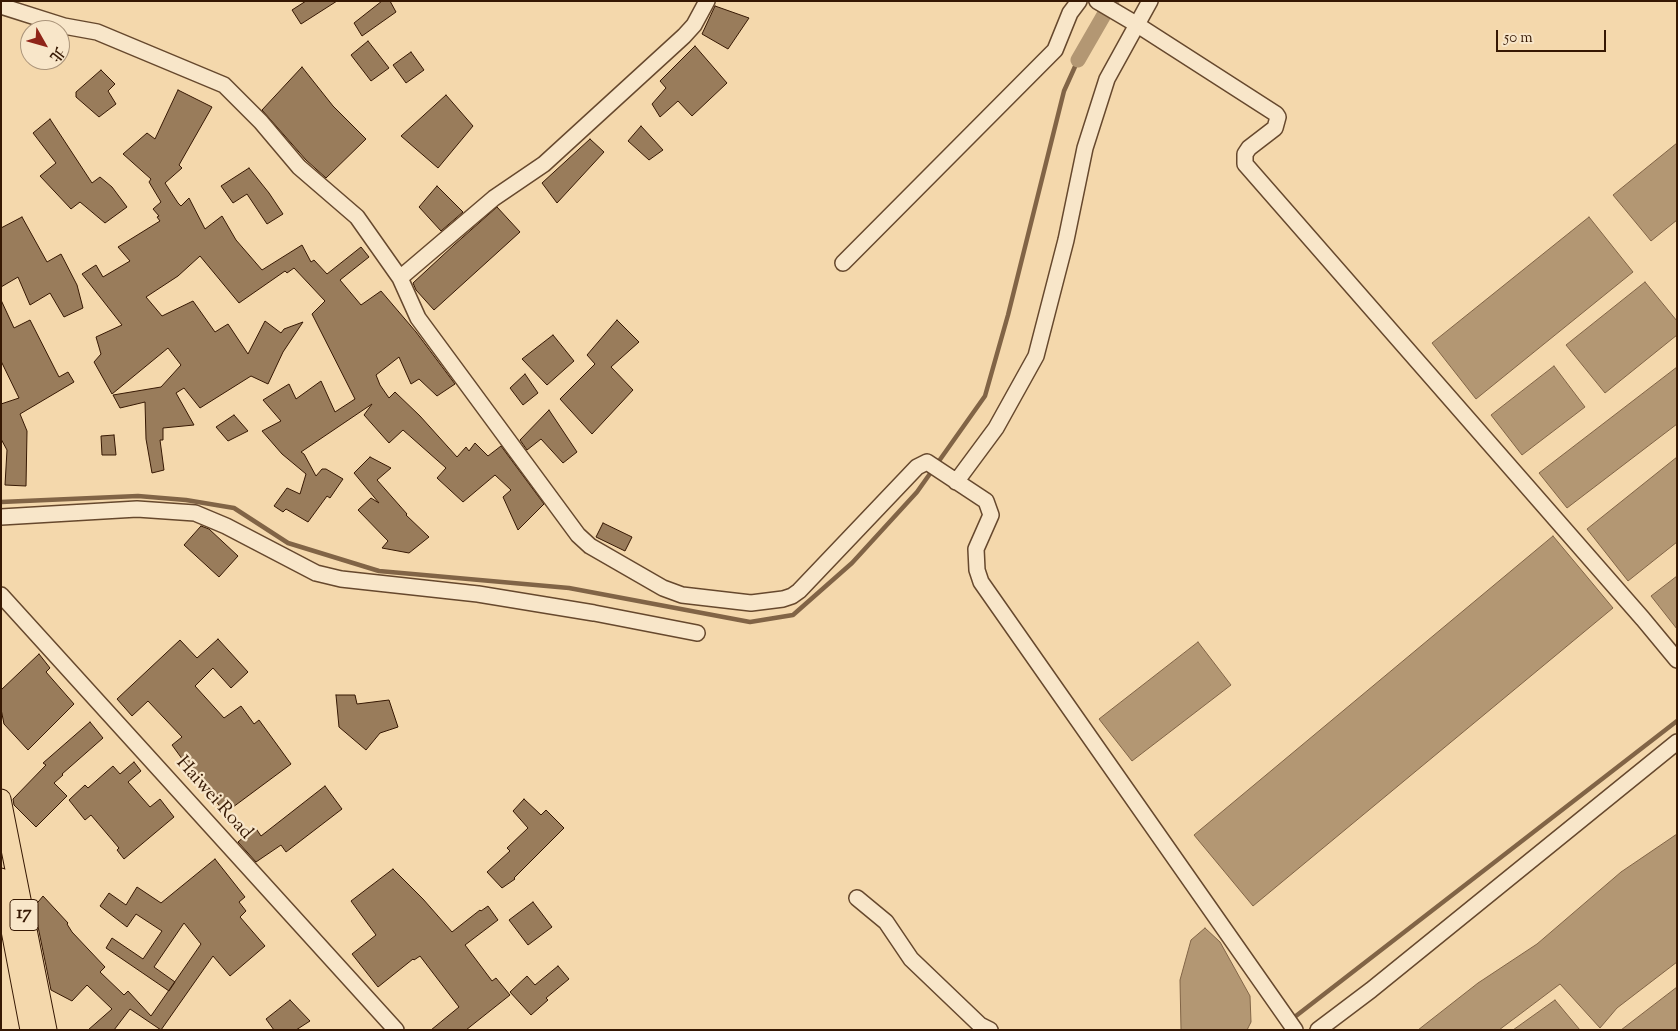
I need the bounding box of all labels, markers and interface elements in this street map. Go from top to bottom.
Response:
north arrow [20,20,70,70]
scale bar [1498,20,1608,52]
text: 50 m [1504,28,1533,49]
text: 北 [44,42,68,65]
street label: Haiwei Road [170,753,256,845]
road number: 17 [10,900,38,930]

